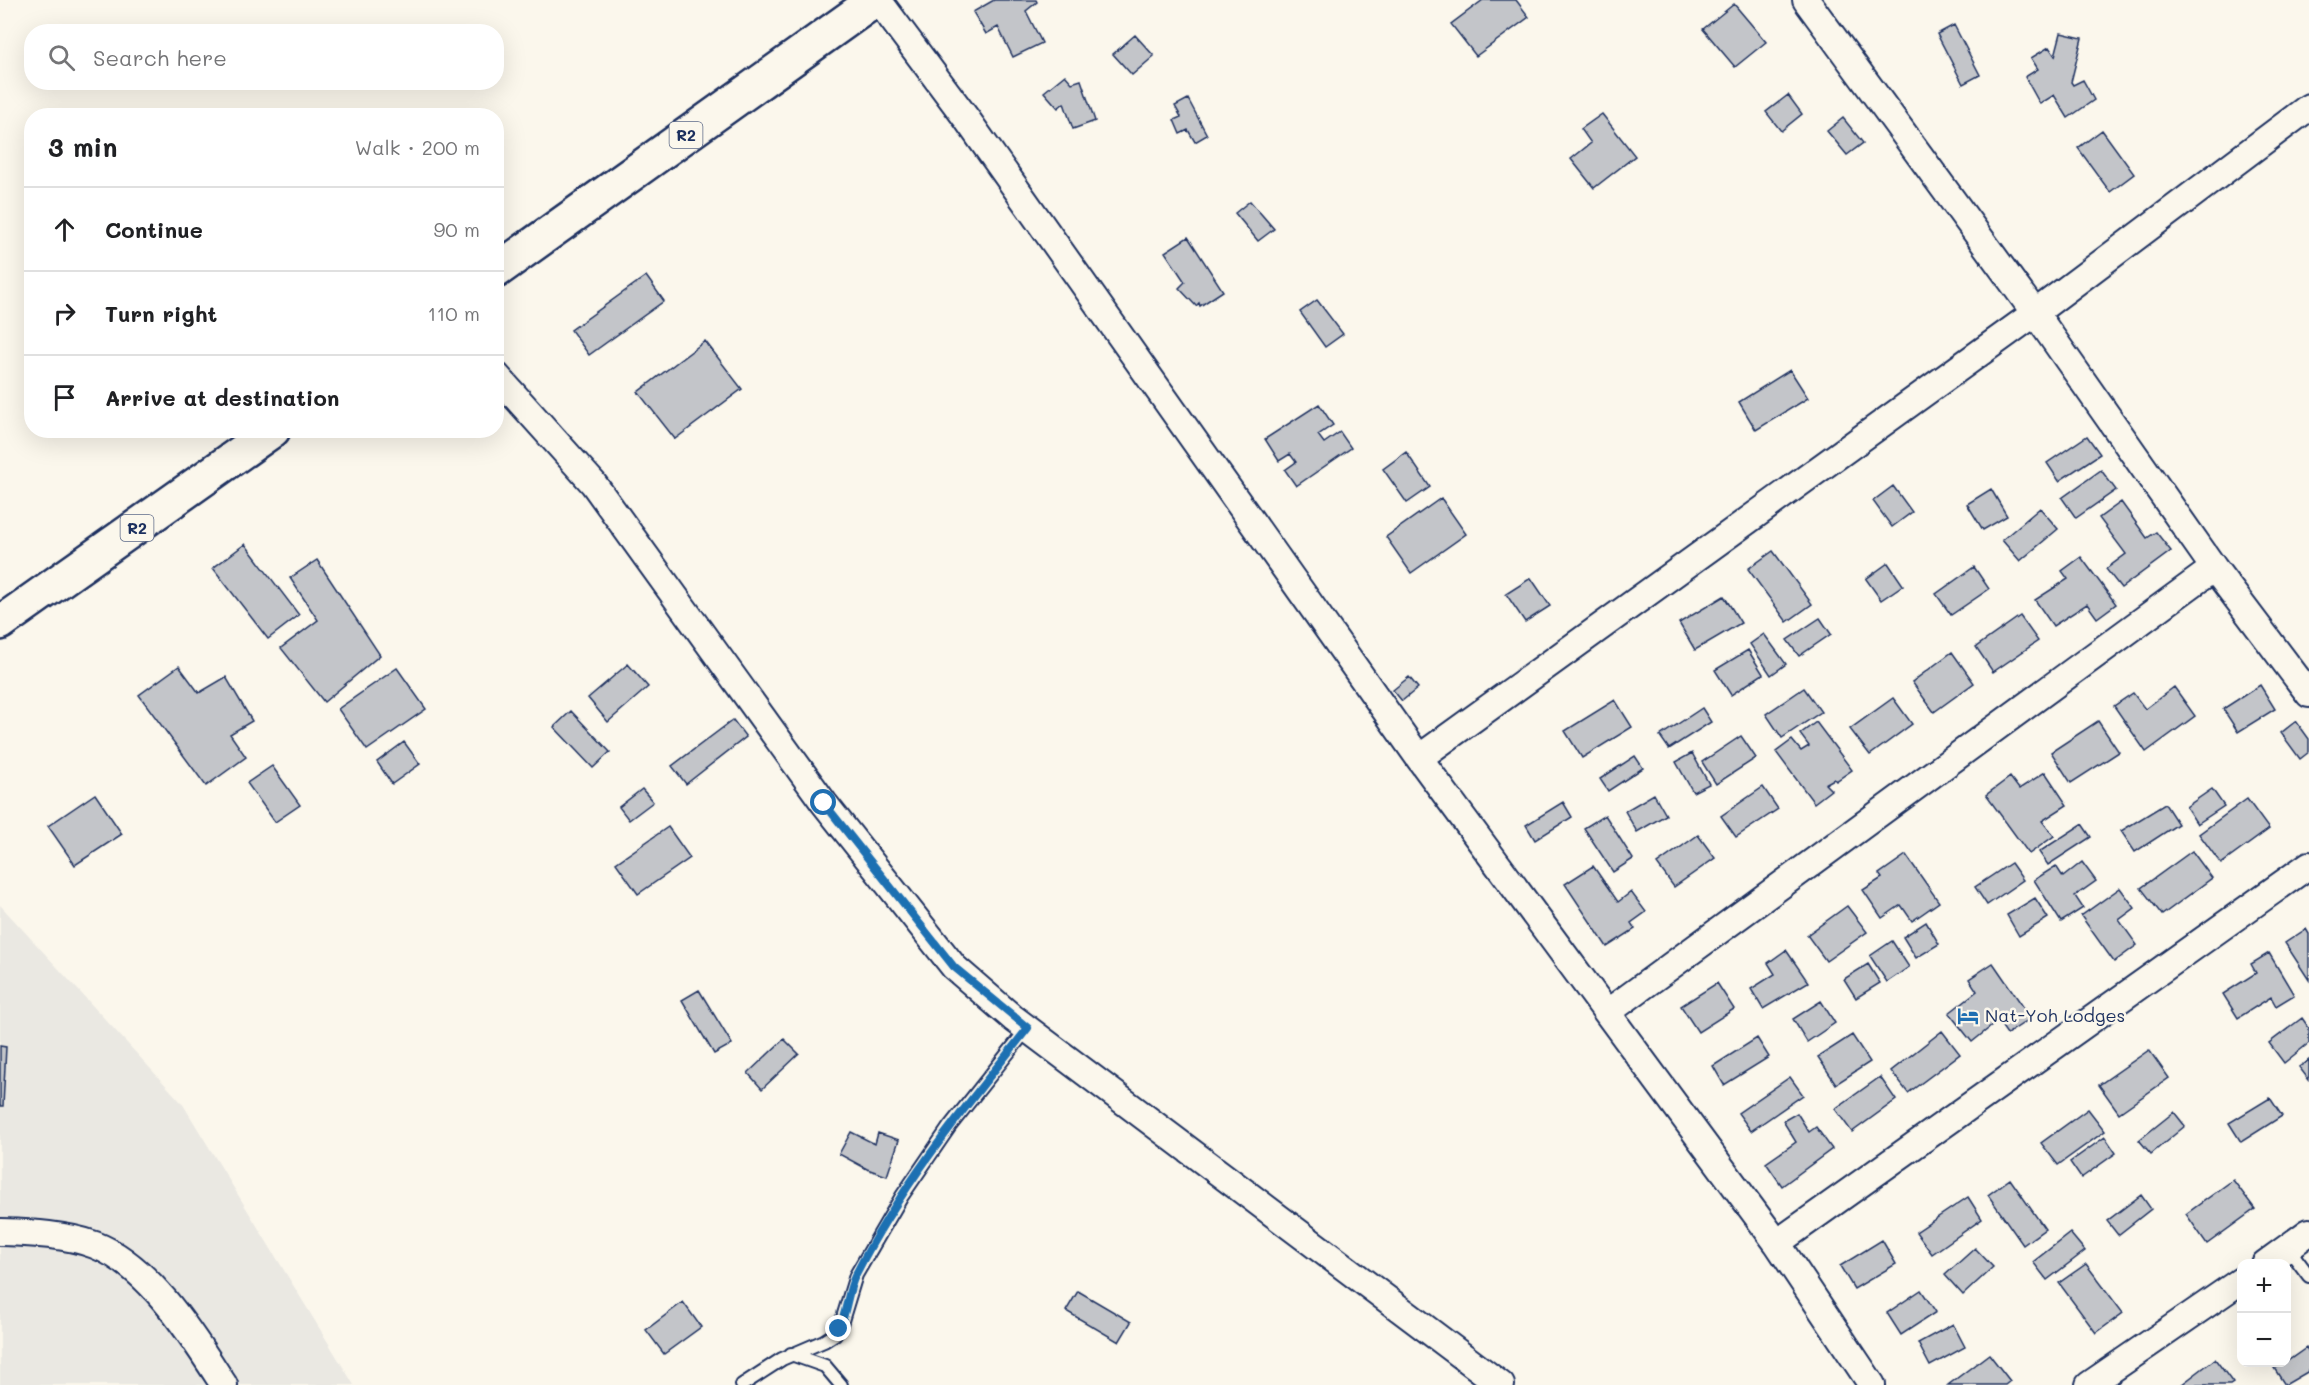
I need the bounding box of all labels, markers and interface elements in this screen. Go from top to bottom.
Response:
search box [24,24,504,90]
icon: search [45,41,78,74]
text: Search here [93,43,227,72]
road number: R2 [670,122,702,148]
text: 3 min [48,130,117,164]
text: Walk · 200 m [355,134,480,160]
icon: ahead [48,213,81,246]
text: Continue [105,215,203,244]
text: 90 m [434,216,480,242]
icon: right [48,297,81,330]
text: Turn right [105,299,217,328]
text: 110 m [427,300,480,326]
icon: arrive [48,381,81,414]
text: Arrive at destination [105,383,340,412]
road number: R2 [120,515,154,541]
route start [810,789,836,815]
place label: Nat-Yoh Lodges [1985,1003,2125,1027]
hotel icon: Nat-Yoh Lodges [1956,1004,1980,1028]
map controls [2237,1259,2291,1367]
button: + [2237,1259,2291,1313]
button: − [2237,1313,2291,1367]
route end [825,1315,851,1341]

